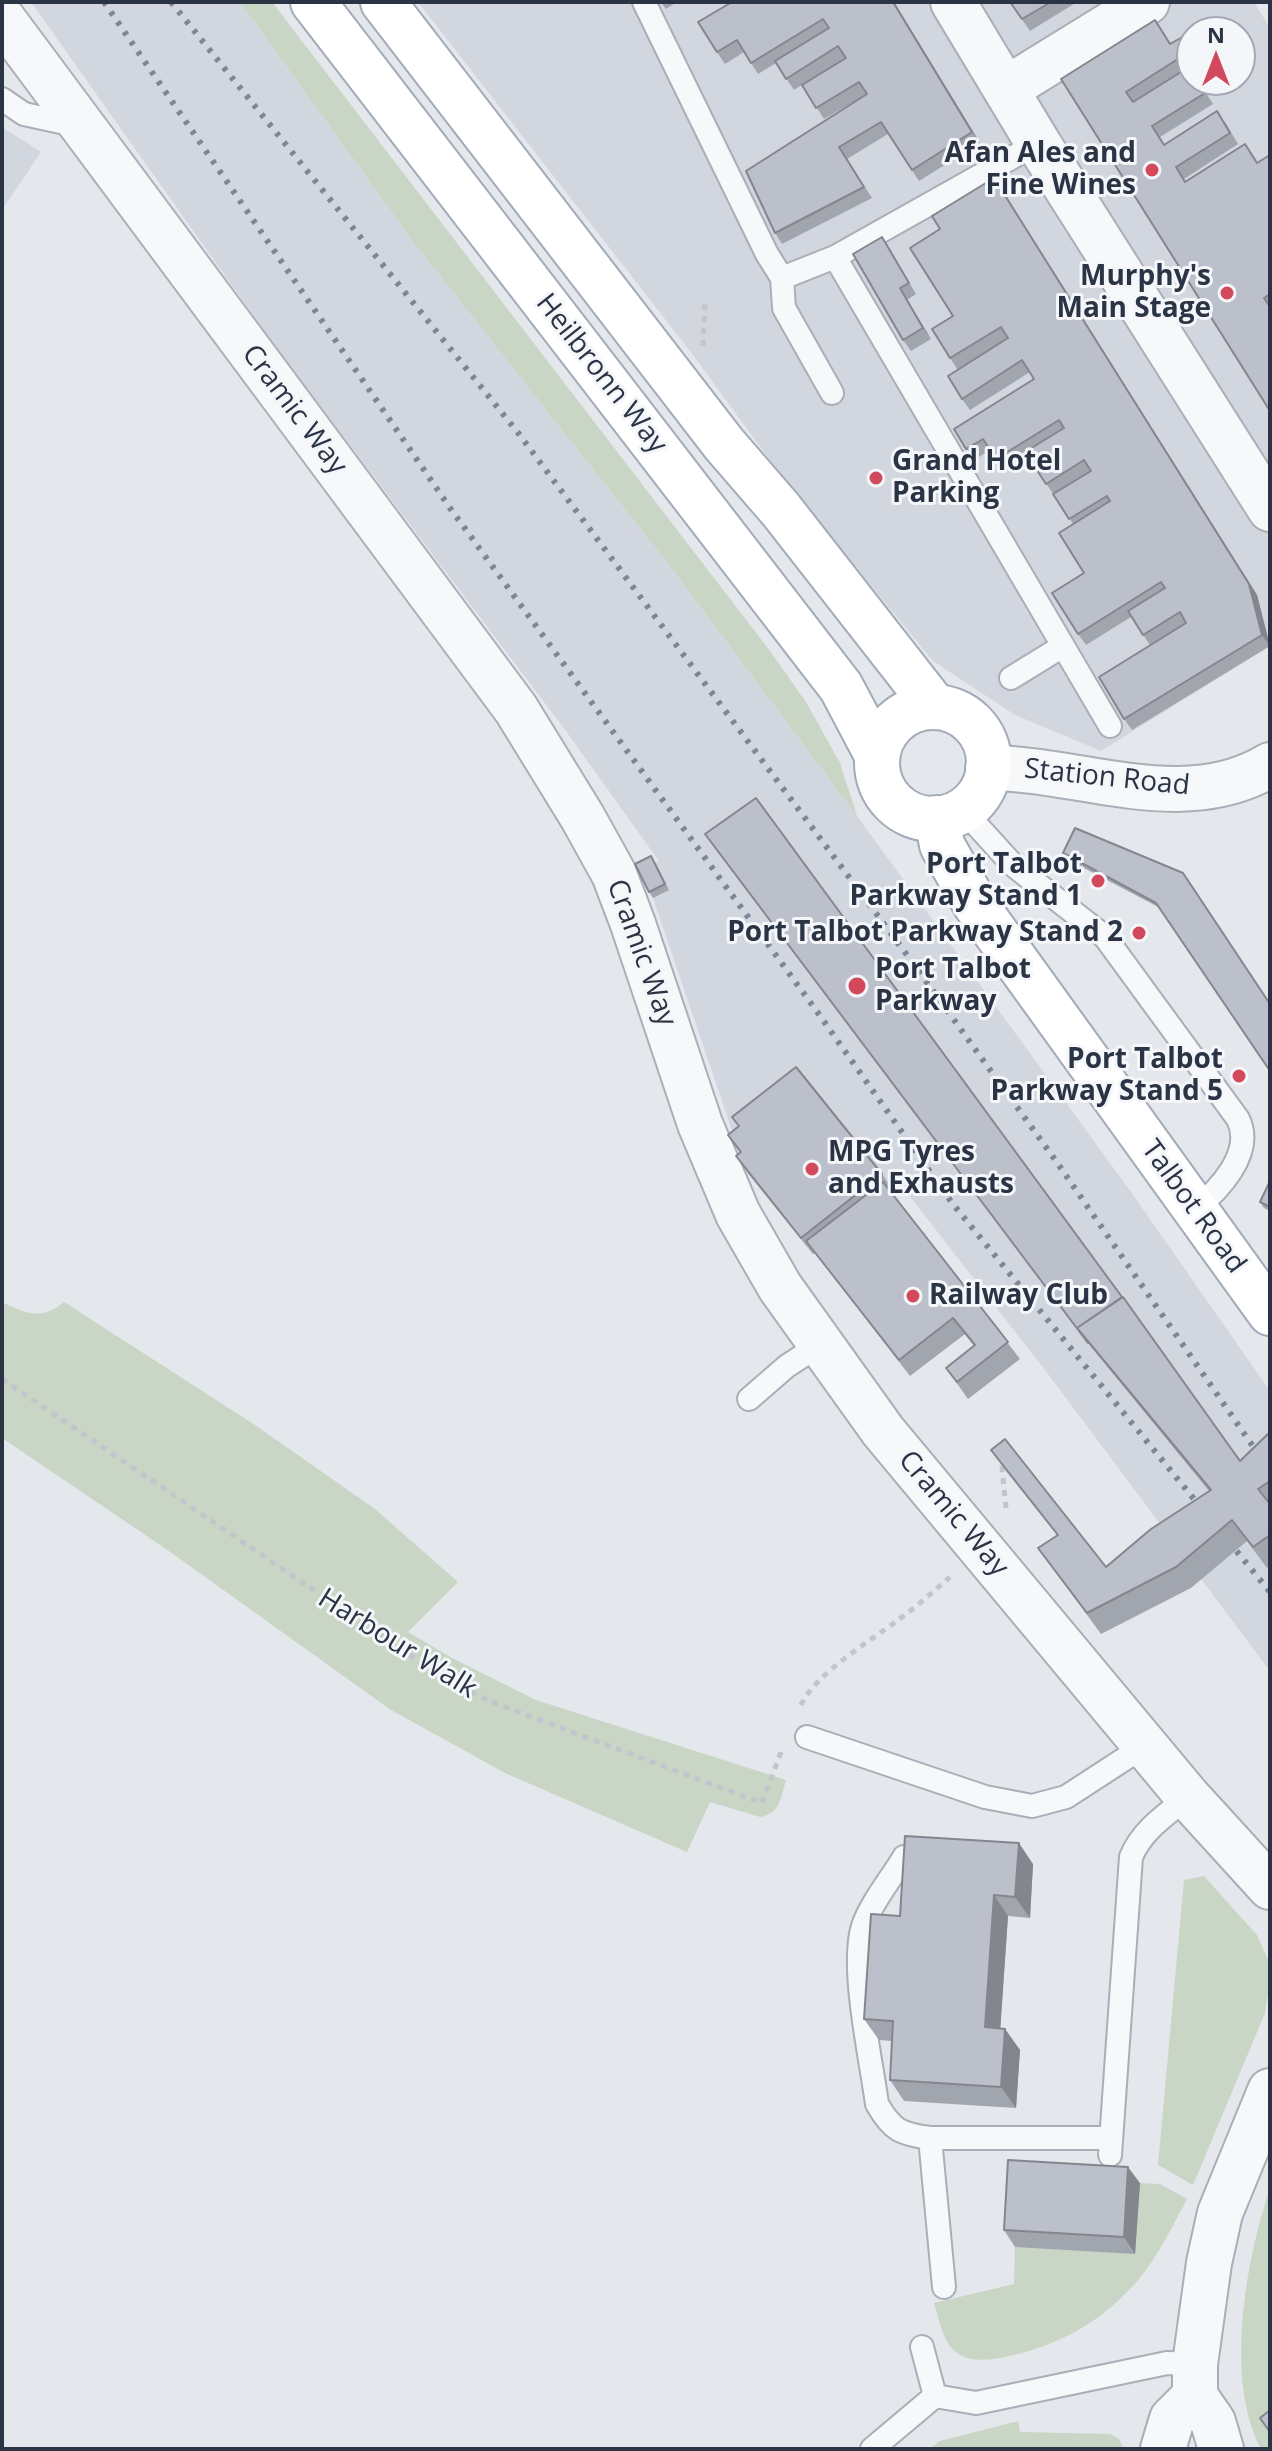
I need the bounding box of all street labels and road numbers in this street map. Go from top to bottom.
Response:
street label: Heilbronn Way [528,288,674,460]
street label: Cramic Way [234,338,354,482]
street label: Station Road [1023,753,1191,803]
street label: Cramic Way [599,875,683,1031]
street label: Talbot Road [1134,1134,1252,1280]
street label: Cramic Way [891,1444,1015,1584]
street label: Harbour Walk [311,1582,483,1706]

